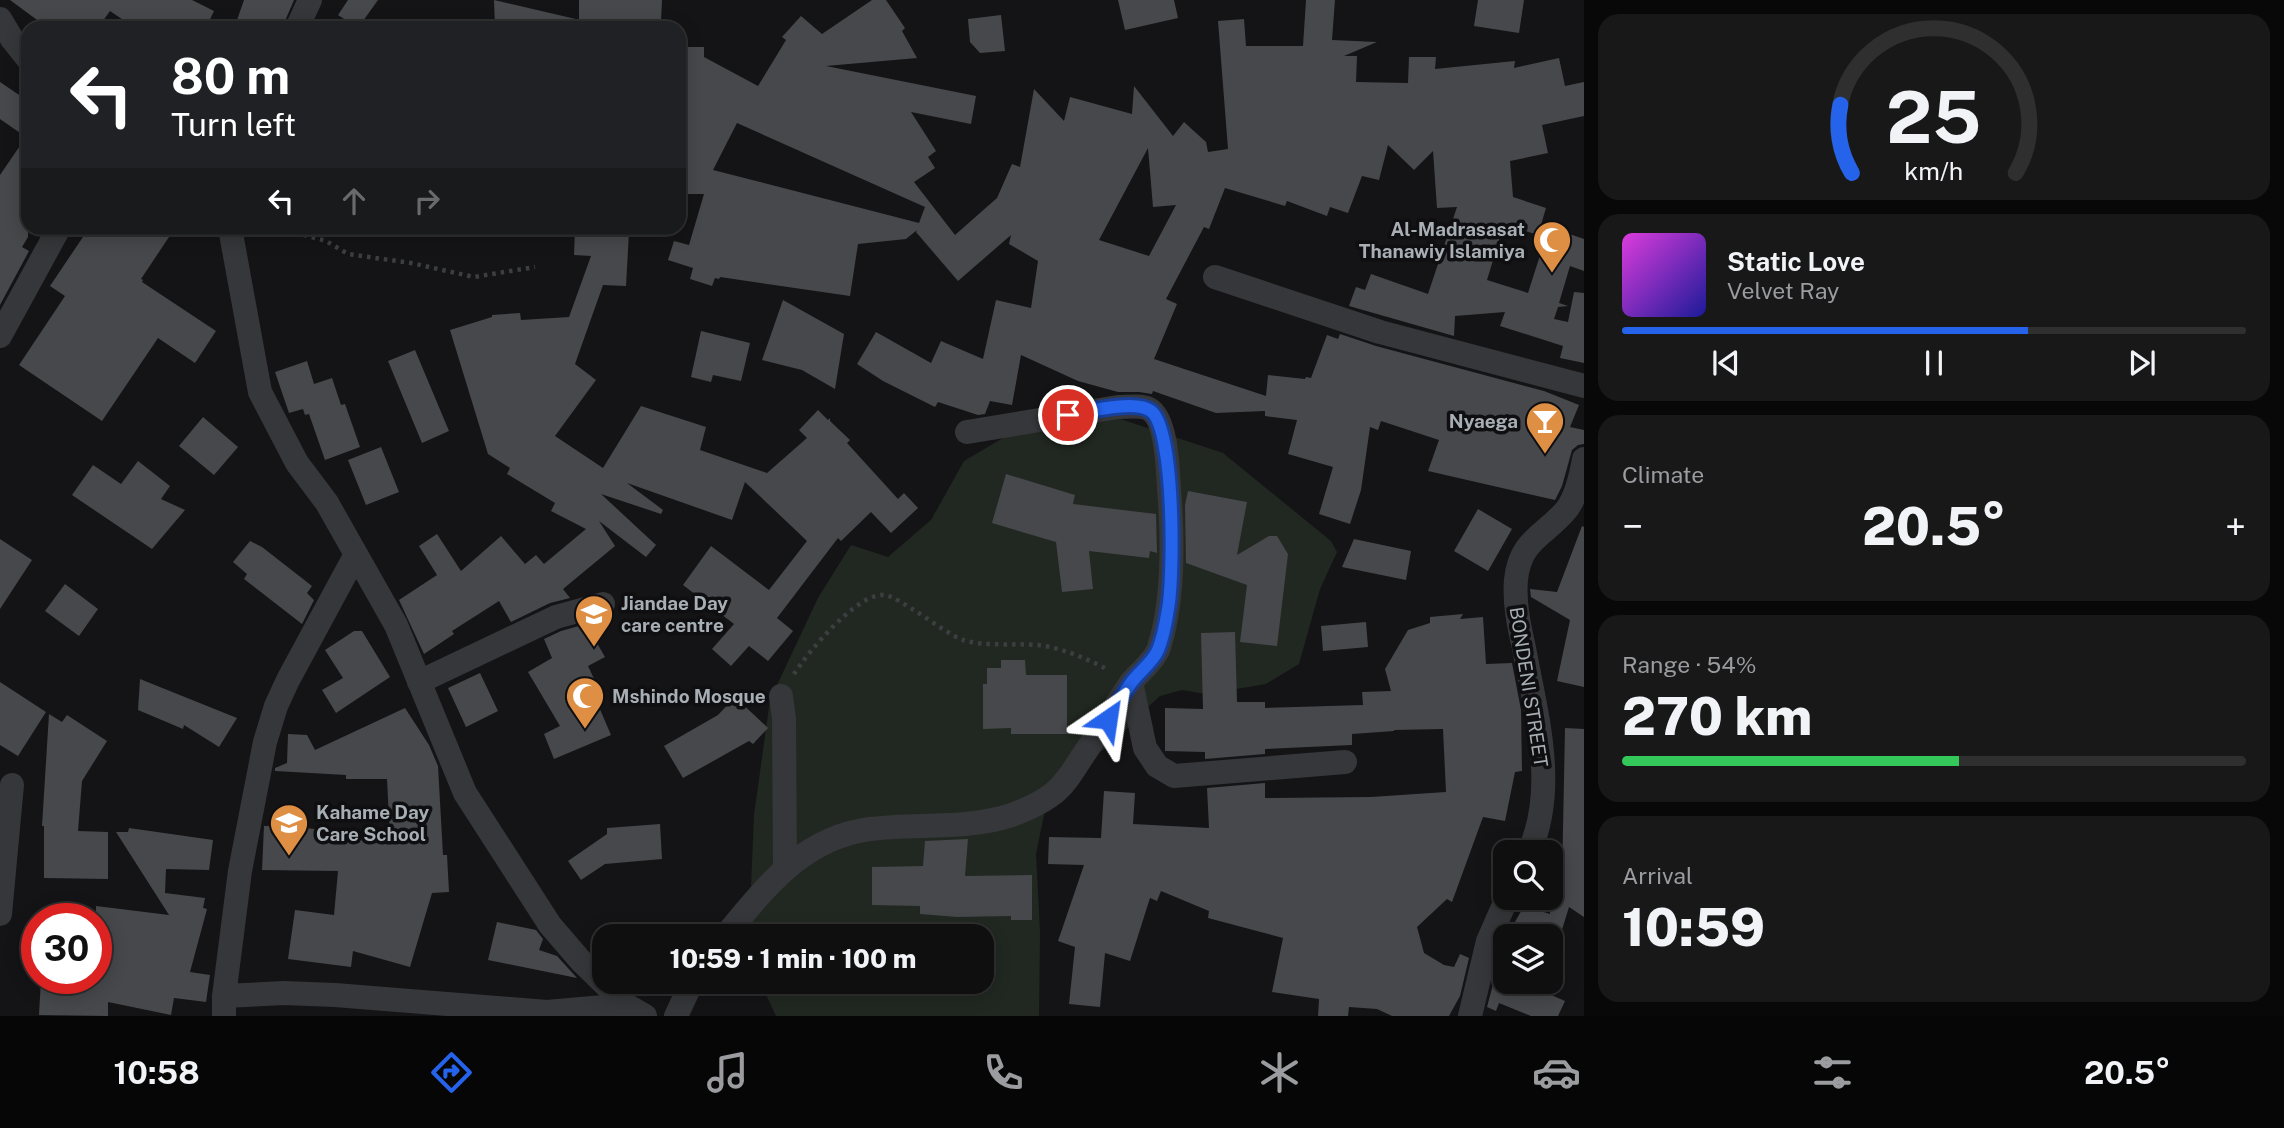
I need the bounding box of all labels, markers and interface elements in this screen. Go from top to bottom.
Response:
text: 80 m [171,47,290,105]
icon: left [56,49,147,140]
text: 25 [1886,75,1982,160]
text: Turn left [171,106,296,143]
text: km/h [1905,156,1963,186]
icon: left [262,182,300,220]
icon: ahead [335,182,373,220]
icon: right [408,182,446,220]
place label: Al-Madrasasat Thanawiy Islamiya [1359,218,1525,262]
mosque icon: Al-Madrasasat Thanawiy Islamiya [1531,219,1573,274]
text: Static Love [1727,246,1865,277]
text: Velvet Ray [1727,277,1839,304]
icon: previous [1707,344,1745,382]
icon: pause [1915,344,1953,382]
icon: next [2123,344,2161,382]
pin [1038,385,1098,445]
icon: arrive [1049,396,1087,434]
bar icon: Nyaega [1524,400,1566,455]
place label: Nyaega [1449,410,1518,432]
text: Climate [1622,461,1704,488]
text: 20.5° [1862,496,2006,557]
text: − [1622,504,1643,549]
text: + [2225,504,2246,549]
place label: Jiandae Day care centre [621,592,728,636]
school or university icon: Jiandae Day care centre [573,593,615,648]
street label: BONDENI STREET [1505,605,1553,769]
text: Range · 54% [1622,651,1756,678]
mosque icon: Mshindo Mosque [564,675,606,730]
position arrow [1071,682,1145,756]
place label: Mshindo Mosque [612,685,766,707]
text: 270 km [1622,686,1812,747]
place label: Kahame Day Care School [316,801,429,845]
school or university icon: Kahame Day Care School [268,802,310,857]
map controls [1493,840,1563,994]
button: search [1493,840,1563,910]
text: Arrival [1622,862,1693,889]
text: 10:59 [1622,897,1765,958]
speed limit sign: 30 [21,903,112,994]
button: layers [1493,924,1563,994]
text: 10:59 · 1 min · 100 m [670,943,916,974]
icon: directions [427,1048,476,1097]
icon: music [703,1048,752,1097]
icon: phone [979,1048,1028,1097]
icon: climate [1255,1048,1304,1097]
icon: car [1532,1048,1581,1097]
icon: filters [1808,1048,1857,1097]
text: 10:58 [114,1054,200,1091]
text: 20.5° [2084,1054,2170,1091]

